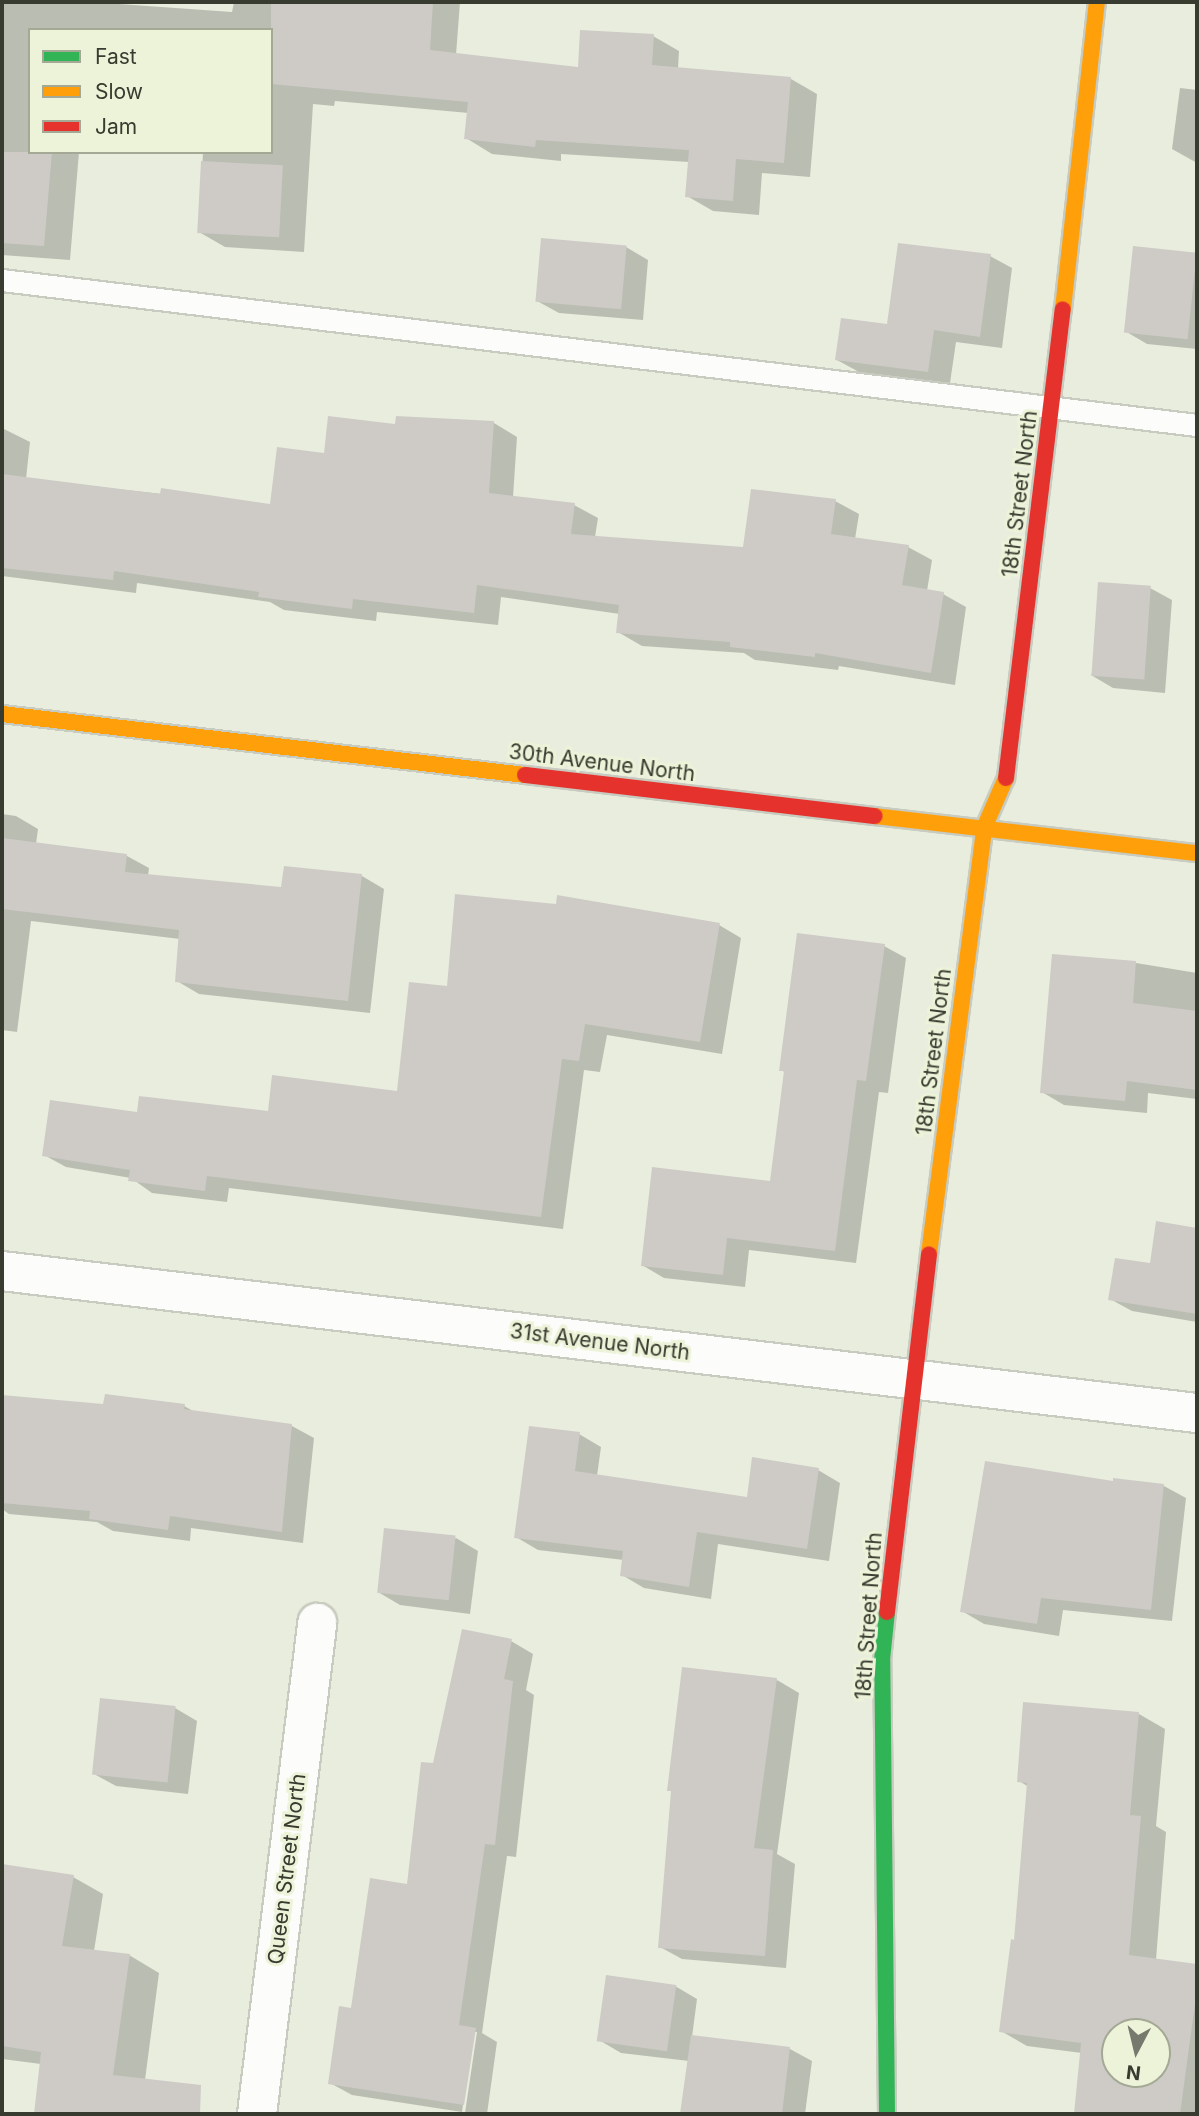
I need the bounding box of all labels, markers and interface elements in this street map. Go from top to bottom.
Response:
legend [28,28,273,154]
text: Fast [95,44,137,69]
text: Slow [95,79,143,104]
text: Jam [95,114,137,139]
street label: 18th Street North [997,409,1043,579]
street label: 30th Avenue North [507,739,697,787]
street label: 18th Street North [911,967,957,1137]
street label: 31st Avenue North [509,1318,691,1366]
street label: 18th Street North [851,1531,887,1701]
street label: Queen Street North [263,1772,311,1966]
north arrow [1101,2018,1171,2088]
text: N [1125,2060,1142,2085]

